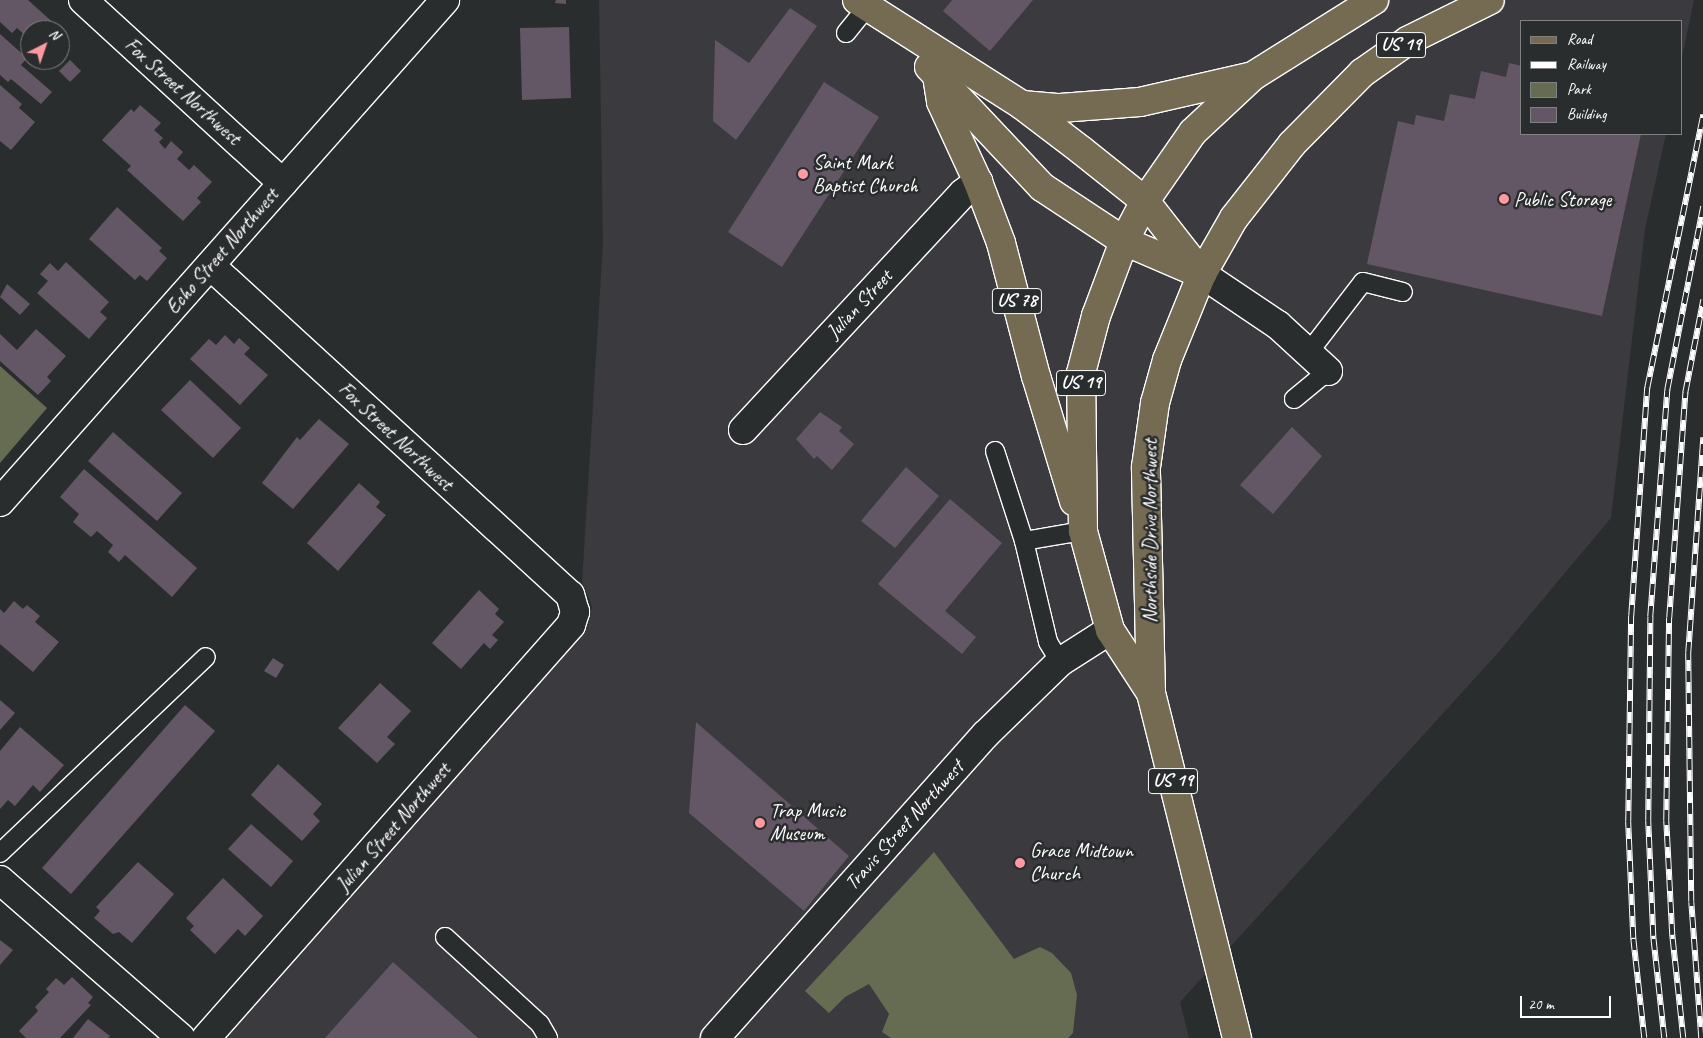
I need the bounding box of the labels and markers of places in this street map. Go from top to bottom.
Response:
place label: Saint Mark Baptist Church [813,150,918,197]
marker: Saint Mark Baptist Church [797,168,809,180]
place label: Public Storage [1514,187,1611,211]
marker: Public Storage [1498,193,1510,205]
place label: Trap Music Museum [770,799,845,846]
marker: Trap Music Museum [754,817,766,829]
place label: Grace Midtown Church [1030,839,1133,886]
marker: Grace Midtown Church [1014,857,1026,869]

